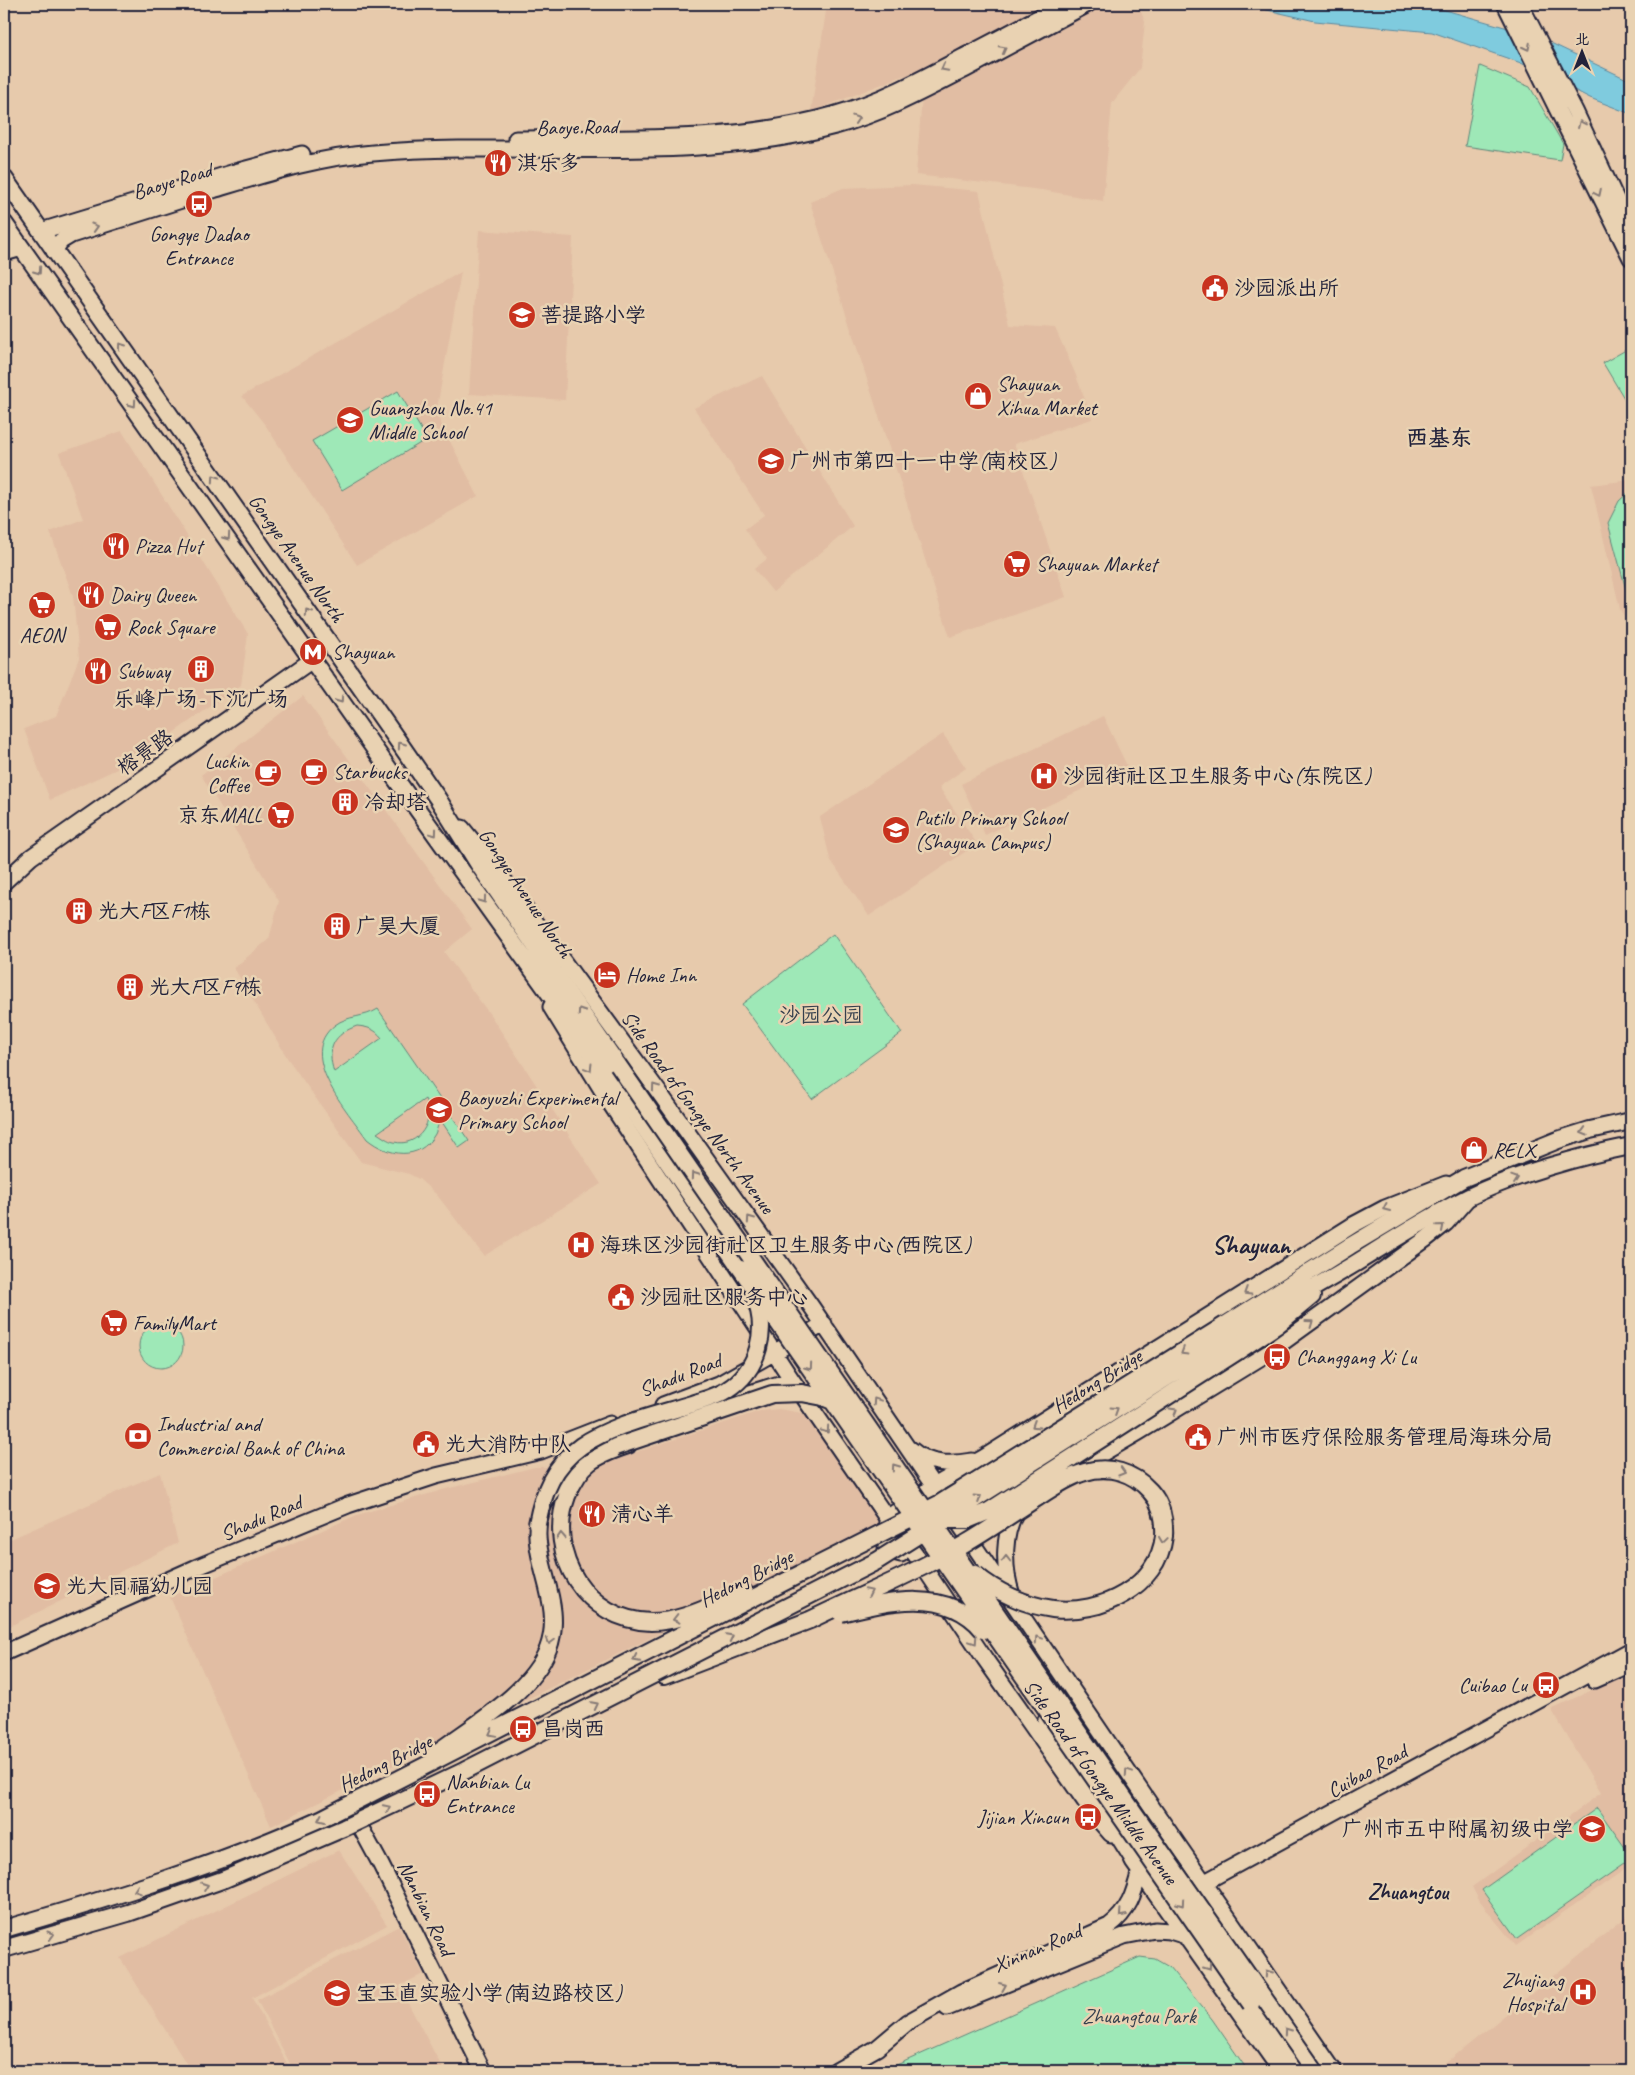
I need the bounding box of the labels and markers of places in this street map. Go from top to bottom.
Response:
restaurant icon: 淇乐多 [483,148,513,178]
place label: 淇乐多 [517,150,580,176]
bus stop icon: Gongye Dadao Entrance [184,189,214,219]
place label: Gongye Dadao Entrance [149,221,251,271]
public building icon: 沙园派出所 [1200,273,1230,303]
place label: 沙园派出所 [1234,275,1339,301]
school or university icon: 菩提路小学 [507,300,537,330]
place label: 菩提路小学 [541,302,646,328]
place label: Shayuan Xihua Market [997,371,1099,421]
shop icon: Shayuan Xihua Market [963,381,993,411]
place label: Guangzhou No.41 Middle School [369,395,494,445]
school or university icon: Guangzhou No.41 Middle School [335,405,365,435]
school or university icon: 广州市第四十一中学(南校区) [756,446,786,476]
place label: 广州市第四十一中学(南校区) [790,448,1057,474]
restaurant icon: Pizza Hut [101,531,131,561]
place label: Pizza Hut [135,533,205,559]
supermarket icon: Shayuan Market [1002,549,1032,579]
place label: Shayuan Market [1036,551,1160,577]
restaurant icon: Dairy Queen [76,580,106,610]
place label: Dairy Queen [110,582,198,608]
supermarket icon: AEON [27,590,57,620]
supermarket icon: Rock Square [93,612,123,642]
place label: Rock Square [127,614,217,640]
place label: AEON [20,622,68,648]
metro station icon: Shayuan [298,637,328,667]
place label: Shayuan [332,639,396,665]
building icon: 乐峰广场-下沉广场 [186,654,216,684]
restaurant icon: Subway [83,656,113,686]
place label: Subway [117,658,172,684]
place label: 乐峰广场-下沉广场 [114,686,288,712]
place label: Luckin Coffee [205,748,251,798]
cafe icon: Starbucks [299,757,329,787]
cafe icon: Luckin Coffee [253,758,283,788]
place label: Starbucks [333,759,408,785]
hospital icon: 沙园街社区卫生服务中心(东院区) [1029,761,1059,791]
place label: 沙园街社区卫生服务中心(东院区) [1063,763,1372,789]
building icon: 冷却塔 [330,787,360,817]
place label: 冷却塔 [364,789,427,815]
supermarket icon: 京东MALL [266,800,296,830]
place label: 京东MALL [178,802,263,828]
place label: Putilu Primary School (Shayuan Campus) [915,805,1069,855]
school or university icon: Putilu Primary School (Shayuan Campus) [881,815,911,845]
building icon: 光大F区F1栋 [64,896,94,926]
place label: 光大F区F1栋 [98,898,211,924]
building icon: 广昊大厦 [322,911,352,941]
place label: 广昊大厦 [356,913,440,939]
hotel icon: Home Inn [592,960,622,990]
place label: Home Inn [626,962,698,988]
building icon: 光大F区F9栋 [115,972,145,1002]
place label: 光大F区F9栋 [149,974,262,1000]
place label: Baoyuzhi Experimental Primary School [458,1085,621,1135]
school or university icon: Baoyuzhi Experimental Primary School [424,1095,454,1125]
shop icon: RELX [1459,1135,1489,1165]
place label: RELX [1493,1137,1538,1163]
hospital icon: 海珠区沙园街社区卫生服务中心(西院区) [566,1230,596,1260]
place label: 海珠区沙园街社区卫生服务中心(西院区) [600,1232,972,1258]
public building icon: 沙园社区服务中心 [606,1282,636,1312]
place label: 沙园社区服务中心 [640,1284,808,1310]
supermarket icon: FamilyMart [99,1308,129,1338]
place label: FamilyMart [133,1310,218,1336]
bus stop icon: Changgang Xi Lu [1262,1342,1292,1372]
place label: Changgang Xi Lu [1296,1344,1418,1370]
place label: Industrial and Commercial Bank of China [157,1411,345,1461]
bank icon: Industrial and Commercial Bank of China [123,1421,153,1451]
public building icon: 广州市医疗保险服务管理局海珠分局 [1183,1422,1213,1452]
place label: 广州市医疗保险服务管理局海珠分局 [1217,1424,1553,1450]
public building icon: 光大消防中队 [411,1429,441,1459]
place label: 光大消防中队 [445,1431,571,1457]
restaurant icon: 清心羊 [577,1499,607,1529]
place label: 清心羊 [611,1501,674,1527]
school or university icon: 光大同福幼儿园 [32,1571,62,1601]
place label: 光大同福幼儿园 [66,1573,213,1599]
bus stop icon: Cuibao Lu [1531,1670,1561,1700]
place label: Cuibao Lu [1459,1672,1528,1698]
bus stop icon: 昌岗西 [508,1714,538,1744]
place label: 昌岗西 [542,1716,605,1742]
place label: Nanbian Lu Entrance [446,1769,531,1819]
bus stop icon: Nanbian Lu Entrance [412,1779,442,1809]
bus stop icon: Jijian Xincun [1073,1802,1103,1832]
place label: Jijian Xincun [977,1804,1070,1830]
school or university icon: 广州市五中附属初级中学 [1577,1814,1607,1844]
place label: 广州市五中附属初级中学 [1342,1816,1573,1842]
place label: Zhujiang Hospital [1502,1967,1567,2017]
hospital icon: Zhujiang Hospital [1568,1977,1598,2007]
school or university icon: 宝玉直实验小学(南边路校区) [322,1978,352,2008]
place label: 宝玉直实验小学(南边路校区) [356,1980,623,2006]

